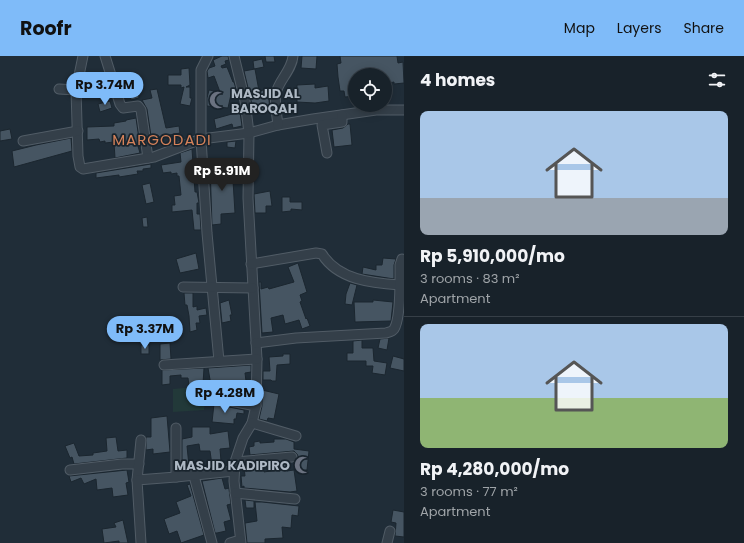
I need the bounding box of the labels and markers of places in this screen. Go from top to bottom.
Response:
pin: Rp 3.74M [64,72,146,106]
place label: MASJID AL BAROQAH [231,84,300,118]
mosque icon: MASJID AL BAROQAH [208,90,228,110]
pin: Rp 5.91M [181,158,263,192]
pin: Rp 3.37M [104,316,186,350]
pin: Rp 4.28M [184,380,266,414]
mosque icon: MASJID KADIPIRO [293,455,313,475]
place label: MASJID KADIPIRO [174,456,290,475]

